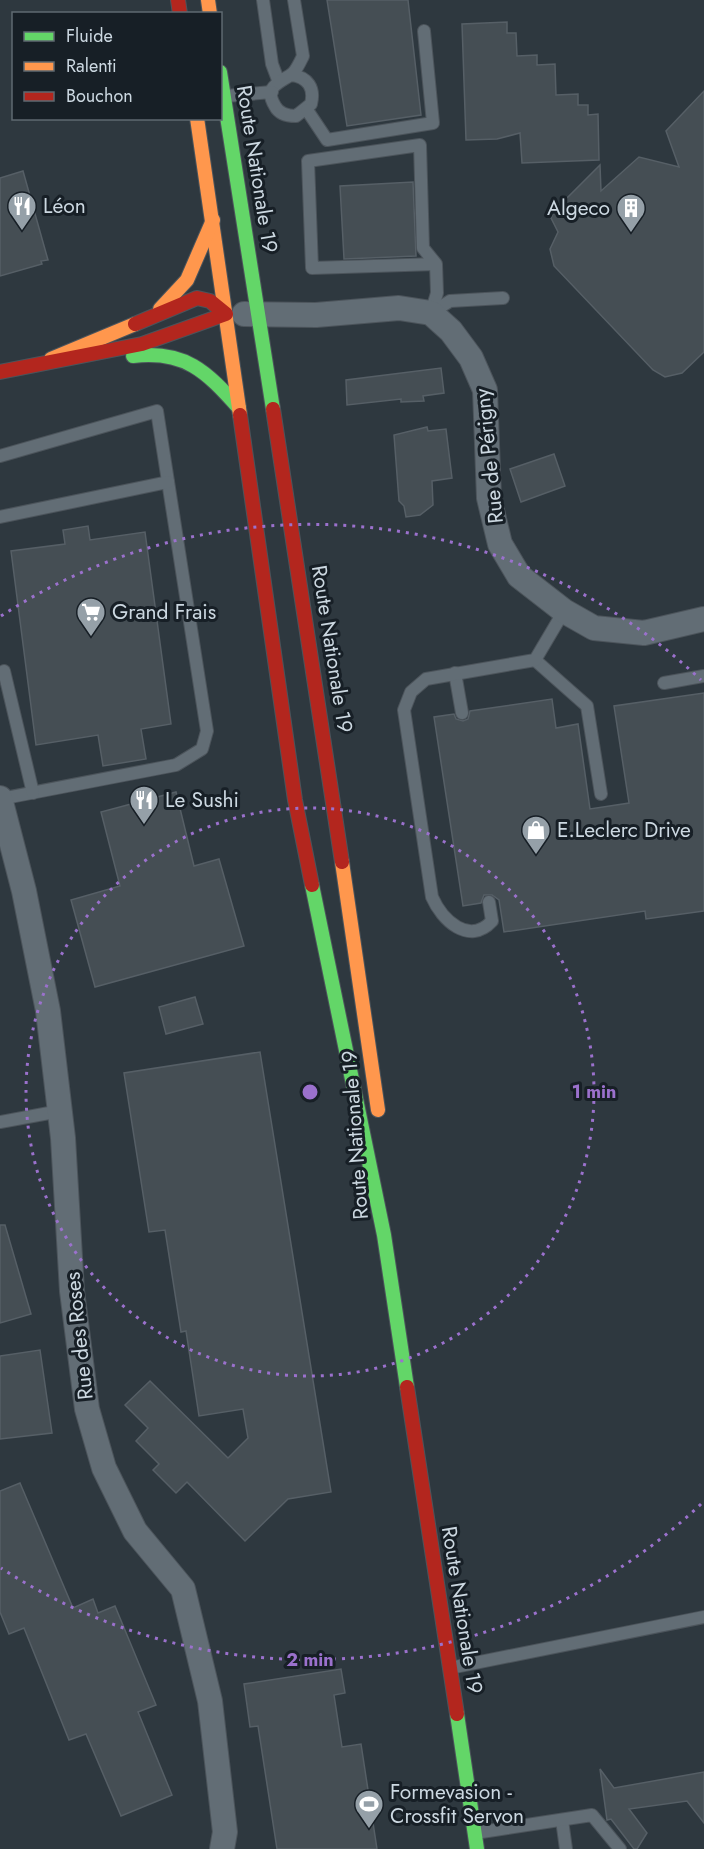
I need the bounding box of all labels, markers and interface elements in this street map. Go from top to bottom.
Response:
legend [12,12,222,120]
text: Fluide [66,23,113,49]
text: Ralenti [66,53,117,79]
text: Bouchon [66,83,133,109]
street label: Route Nationale 19 [229,83,285,255]
restaurant icon: Léon [6,190,38,232]
place label: Léon [43,191,86,221]
building icon: Algeco [615,192,647,234]
place label: Algeco [547,193,610,223]
street label: Rue de Périgny [467,386,511,525]
street label: Route Nationale 19 [304,563,360,735]
supermarket icon: Grand Frais [75,596,107,638]
place label: Grand Frais [112,597,216,627]
restaurant icon: Le Sushi [128,784,160,826]
place label: Le Sushi [165,785,239,815]
shop icon: E.Leclerc Drive [520,814,552,856]
place label: E.Leclerc Drive [557,815,691,845]
street label: Route Nationale 19 [334,1049,376,1221]
text: 1 min [572,1079,616,1105]
centre of rings [300,1082,320,1102]
street label: Rue des Roses [57,1271,101,1401]
street label: Route Nationale 19 [434,1524,490,1696]
text: 2 min [286,1647,334,1673]
place label: Formevasion - Crossfit Servon [390,1777,524,1831]
sports icon: Formevasion - Crossfit Servon [353,1788,385,1830]

